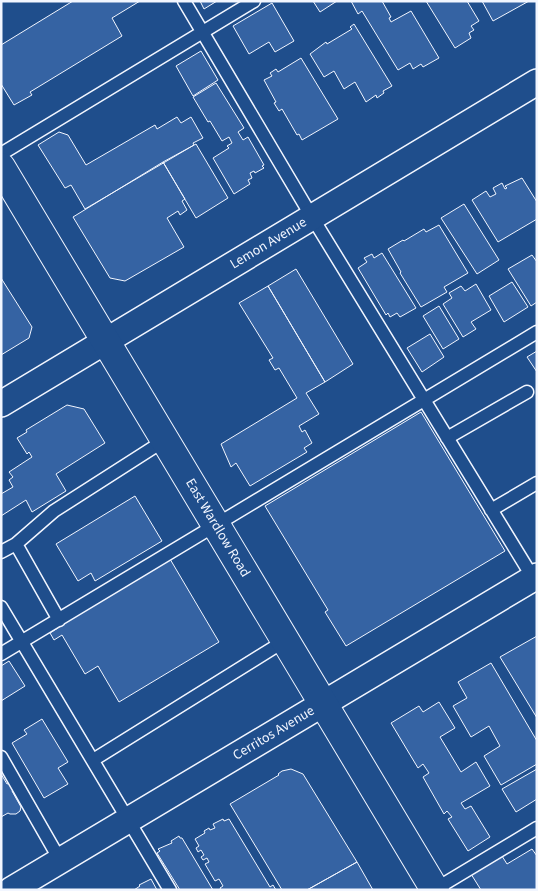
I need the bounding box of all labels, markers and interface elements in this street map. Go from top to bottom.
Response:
street label: Lemon Avenue [226,212,311,274]
street label: East Wardlow Road [180,475,255,581]
street label: Cerritos Avenue [229,701,318,765]

